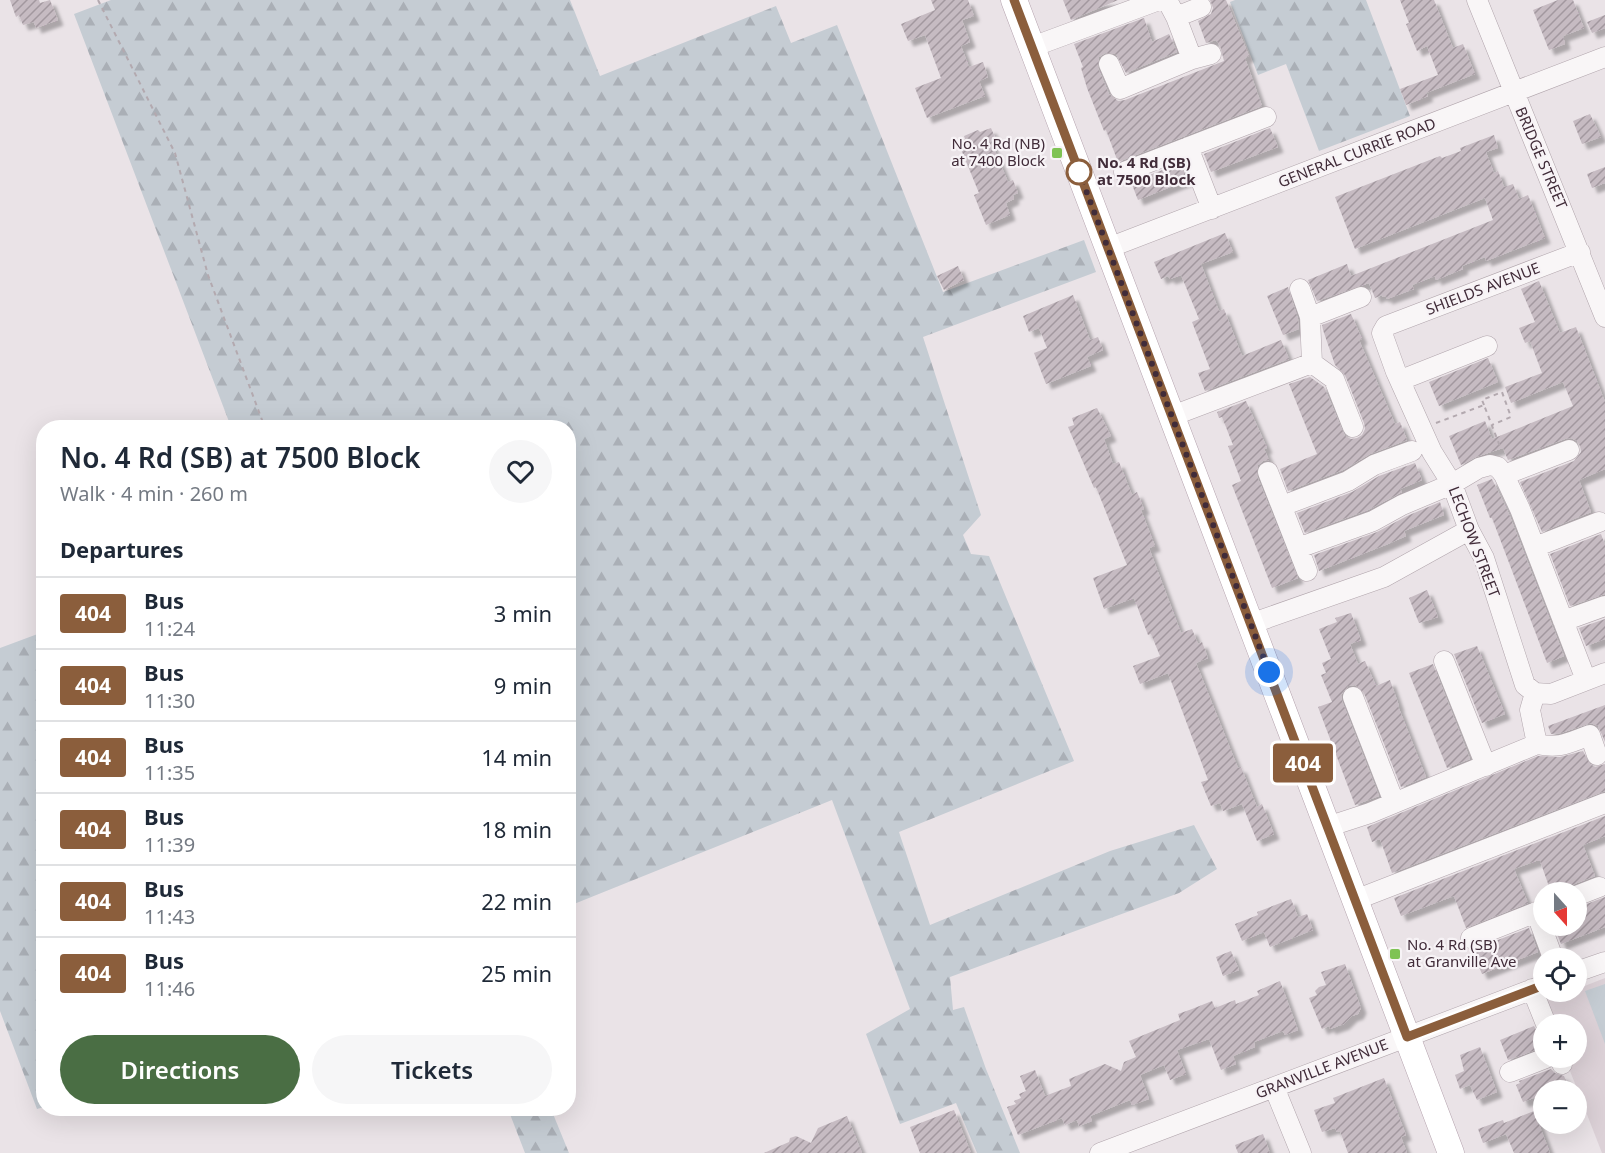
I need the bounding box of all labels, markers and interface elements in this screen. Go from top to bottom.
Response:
street label: BRIDGE STREET [1511,103,1573,212]
street label: GENERAL CURRIE ROAD [1275,113,1438,191]
place label: No. 4 Rd (NB) at 7400 Block [951,133,1045,170]
marker: No. 4 Rd (NB) at 7400 Block [1050,146,1064,160]
place label: No. 4 Rd (SB) at 7500 Block [1097,152,1196,189]
marker: No. 4 Rd (SB) at 7500 Block [1066,159,1092,185]
street label: SHIELDS AVENUE [1423,257,1543,319]
text: No. 4 Rd (SB) at 7500 Block [60,438,420,476]
button: heart [489,440,552,503]
text: Walk · 4 min · 260 m [60,480,248,507]
street label: LECHOW STREET [1445,483,1505,601]
text: Departures [60,534,184,564]
text: Bus [144,585,184,615]
text: 3 min [494,598,552,628]
text: 404 [75,599,111,627]
text: 11:24 [144,615,195,642]
text: Bus [144,657,184,687]
your location [1254,657,1284,687]
text: 9 min [494,670,552,700]
text: 404 [75,671,111,699]
text: 11:30 [144,687,195,714]
text: Bus [144,729,184,759]
text: 14 min [481,742,552,772]
text: 404 [75,743,111,771]
line badge: 404 [1268,744,1338,783]
text: 404 [1285,749,1321,777]
text: 11:35 [144,759,195,786]
text: Bus [144,801,184,831]
text: 18 min [481,814,552,844]
text: 404 [75,815,111,843]
text: 11:39 [144,831,195,858]
text: Bus [144,873,184,903]
north arrow [1533,882,1587,936]
map controls [1533,882,1587,1134]
text: 22 min [481,886,552,916]
text: 404 [75,887,111,915]
text: 11:43 [144,903,195,930]
place label: No. 4 Rd (SB) at Granville Ave [1407,934,1517,971]
text: Bus [144,945,184,975]
marker: No. 4 Rd (SB) at Granville Ave [1388,947,1402,961]
button: locate [1533,948,1587,1002]
text: 25 min [481,958,552,988]
text: 404 [75,959,111,987]
text: 11:46 [144,975,195,1002]
button: + [1533,1014,1587,1068]
street label: GRANVILLE AVENUE [1253,1034,1391,1103]
button: Directions [60,1035,300,1104]
button: Tickets [312,1035,552,1104]
button: − [1533,1080,1587,1134]

